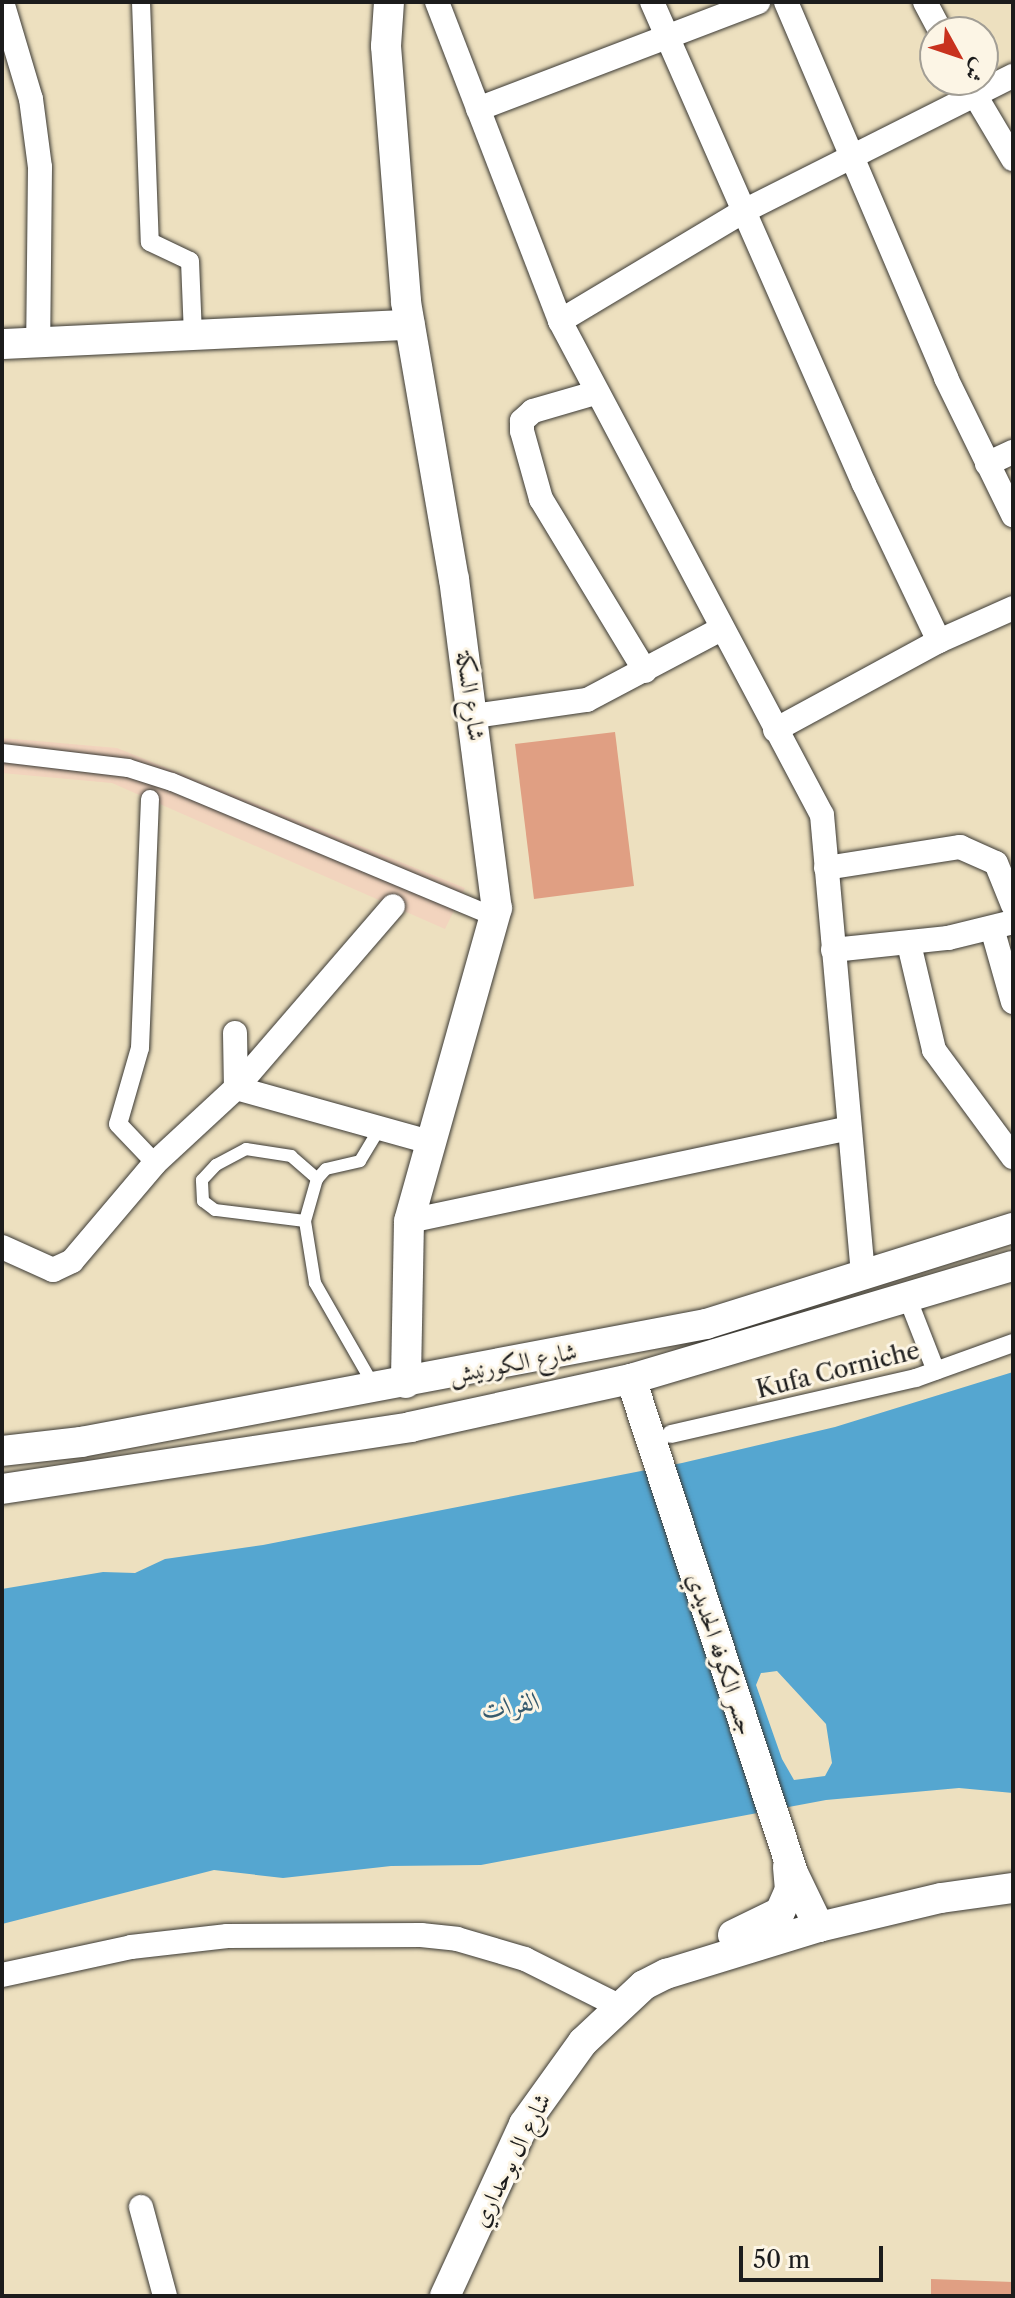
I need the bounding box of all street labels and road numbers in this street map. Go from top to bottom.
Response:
street label: شارع السكة [450,649,492,743]
street label: شارع الكورنيش [447,1336,579,1390]
street label: Kufa Corniche [753,1336,923,1404]
street label: جسر الکوفه الحديدي [681,1569,761,1739]
street label: شارع ال بوحداري [465,2088,557,2232]

